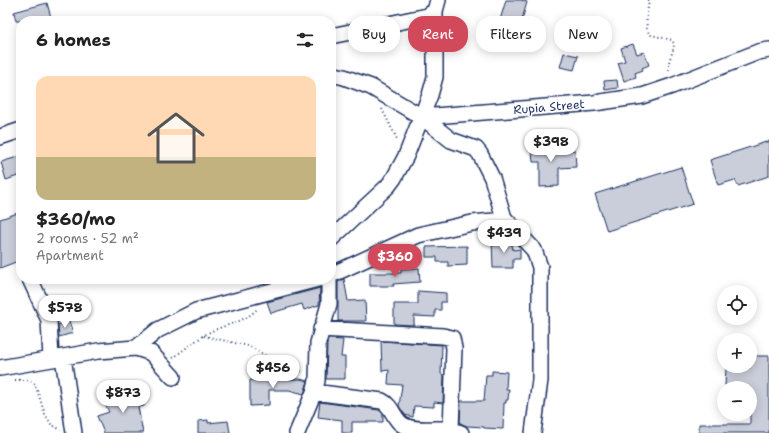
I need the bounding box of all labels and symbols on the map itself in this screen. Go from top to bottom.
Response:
street label: Rupia Street [513,96,585,118]
pin: $398 [527,129,575,163]
pin: $439 [480,220,528,254]
pin: $360 [371,244,419,278]
pin: $578 [41,295,89,329]
pin: $456 [249,355,297,389]
pin: $873 [99,380,147,414]

